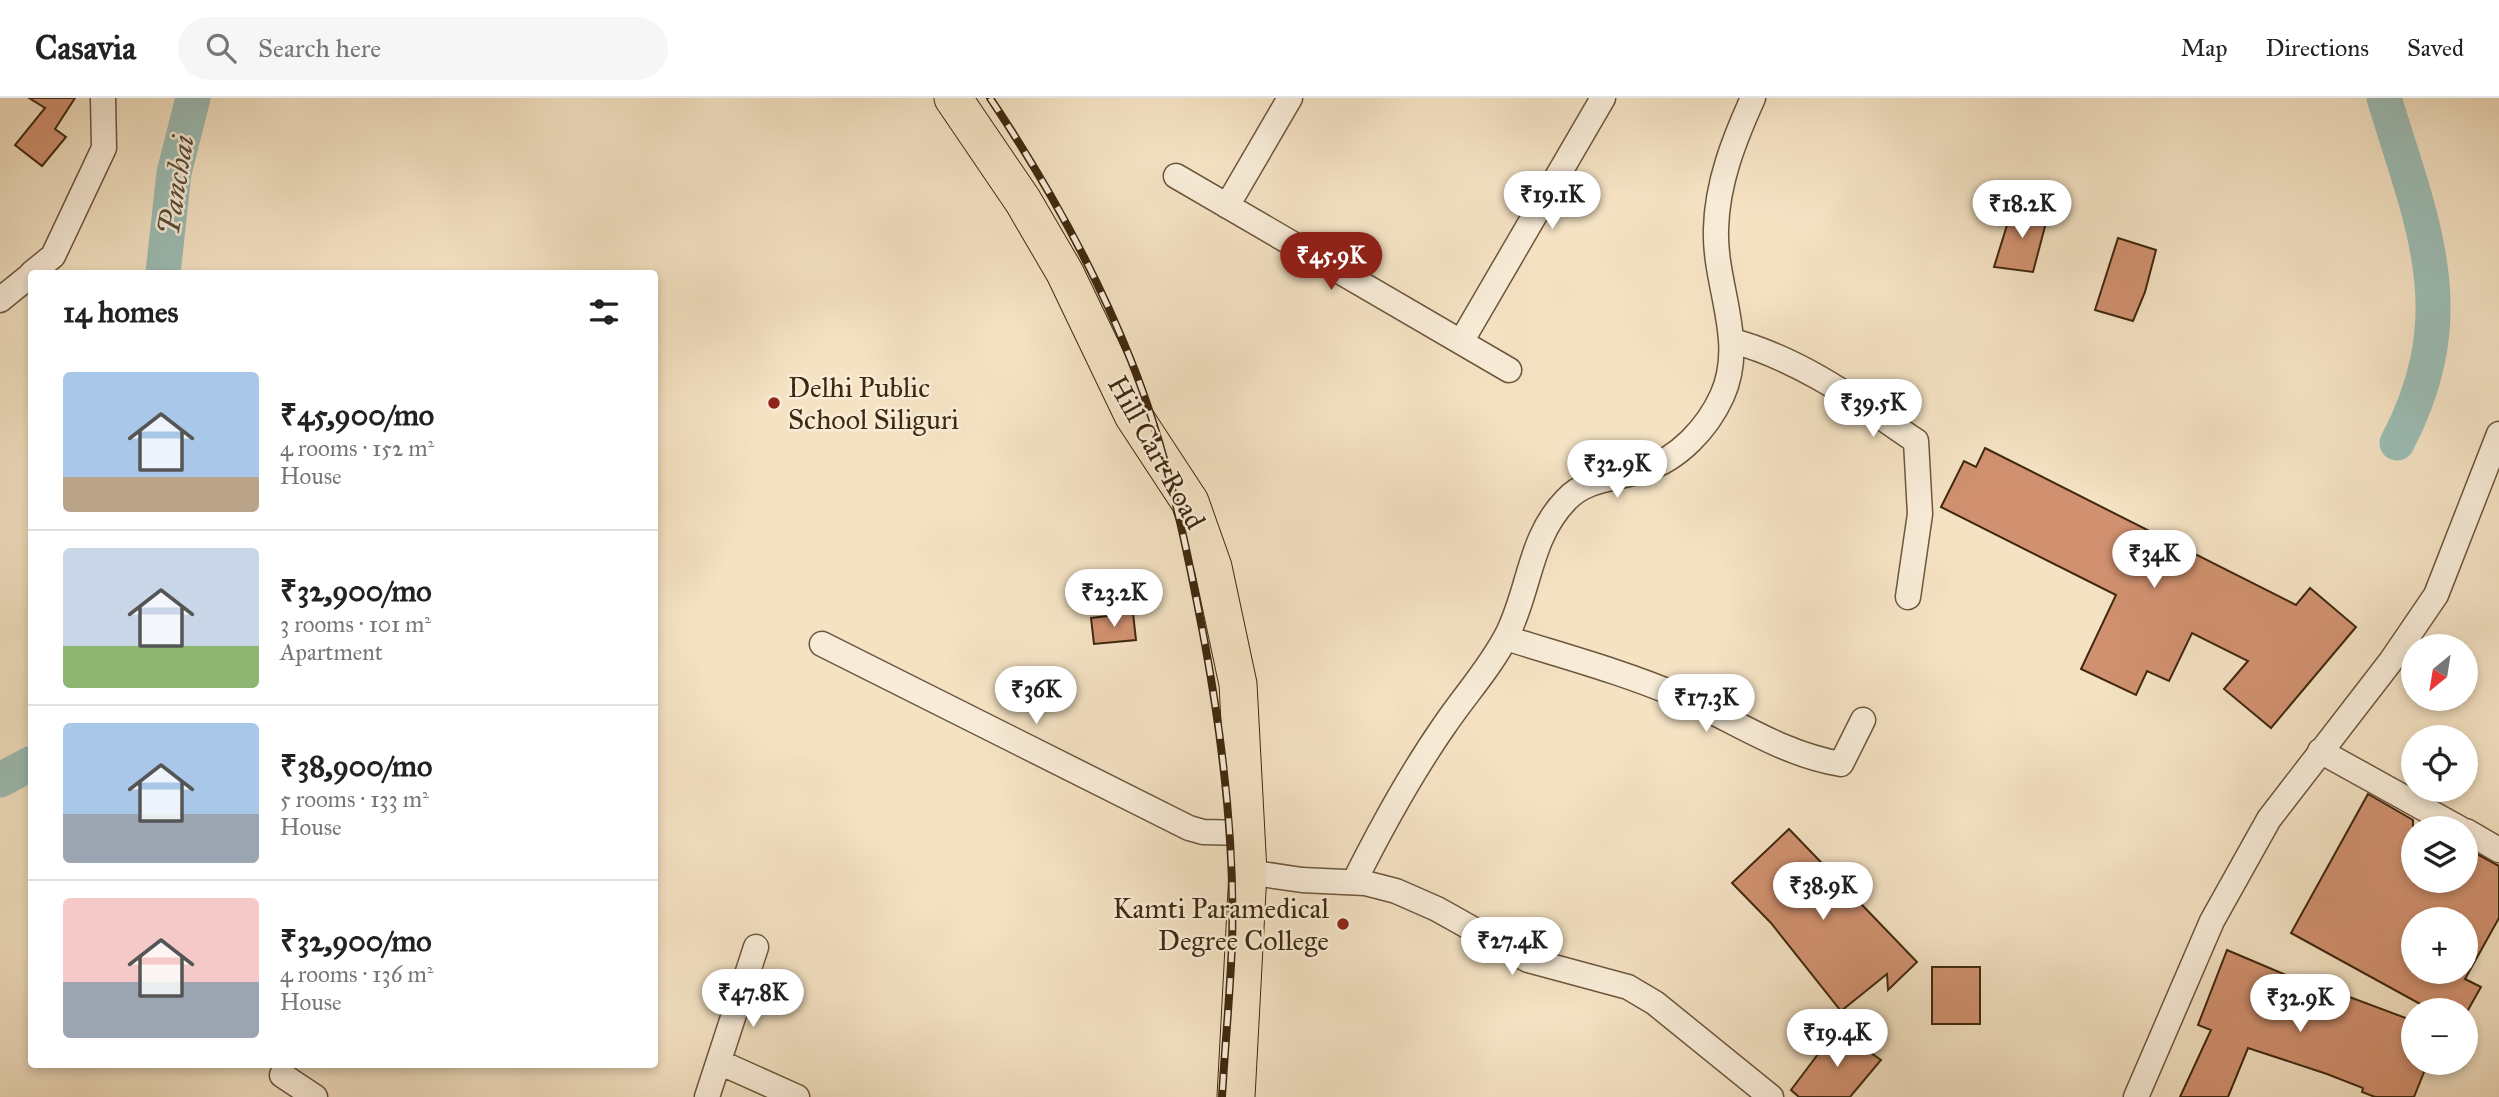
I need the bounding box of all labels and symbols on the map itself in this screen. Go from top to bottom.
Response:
water label: Panchai [150,132,202,238]
pin: ₹19.1K [1495,172,1609,231]
pin: ₹18.2K [1965,180,2079,240]
pin: ₹45.9K [1274,232,1388,292]
street label: Hill Cart Road [1100,369,1213,535]
place label: Delhi Public School Siliguri [788,370,959,437]
pin: ₹39.5K [1816,380,1930,439]
marker: Delhi Public School Siliguri [766,395,782,411]
pin: ₹32.9K [1560,440,1674,500]
pin: ₹34K [2113,531,2195,590]
pin: ₹23.2K [1057,570,1171,629]
north arrow [2401,634,2478,710]
pin: ₹36K [995,666,1077,726]
pin: ₹17.3K [1649,674,1763,734]
pin: ₹38.9K [1766,862,1880,922]
place label: Kamti Paramedical Degree College [1113,891,1329,958]
marker: Kamti Paramedical Degree College [1335,916,1351,932]
pin: ₹27.4K [1455,918,1569,977]
pin: ₹47.8K [696,970,810,1029]
pin: ₹32.9K [2243,974,2357,1034]
pin: ₹19.4K [1780,1010,1894,1069]

